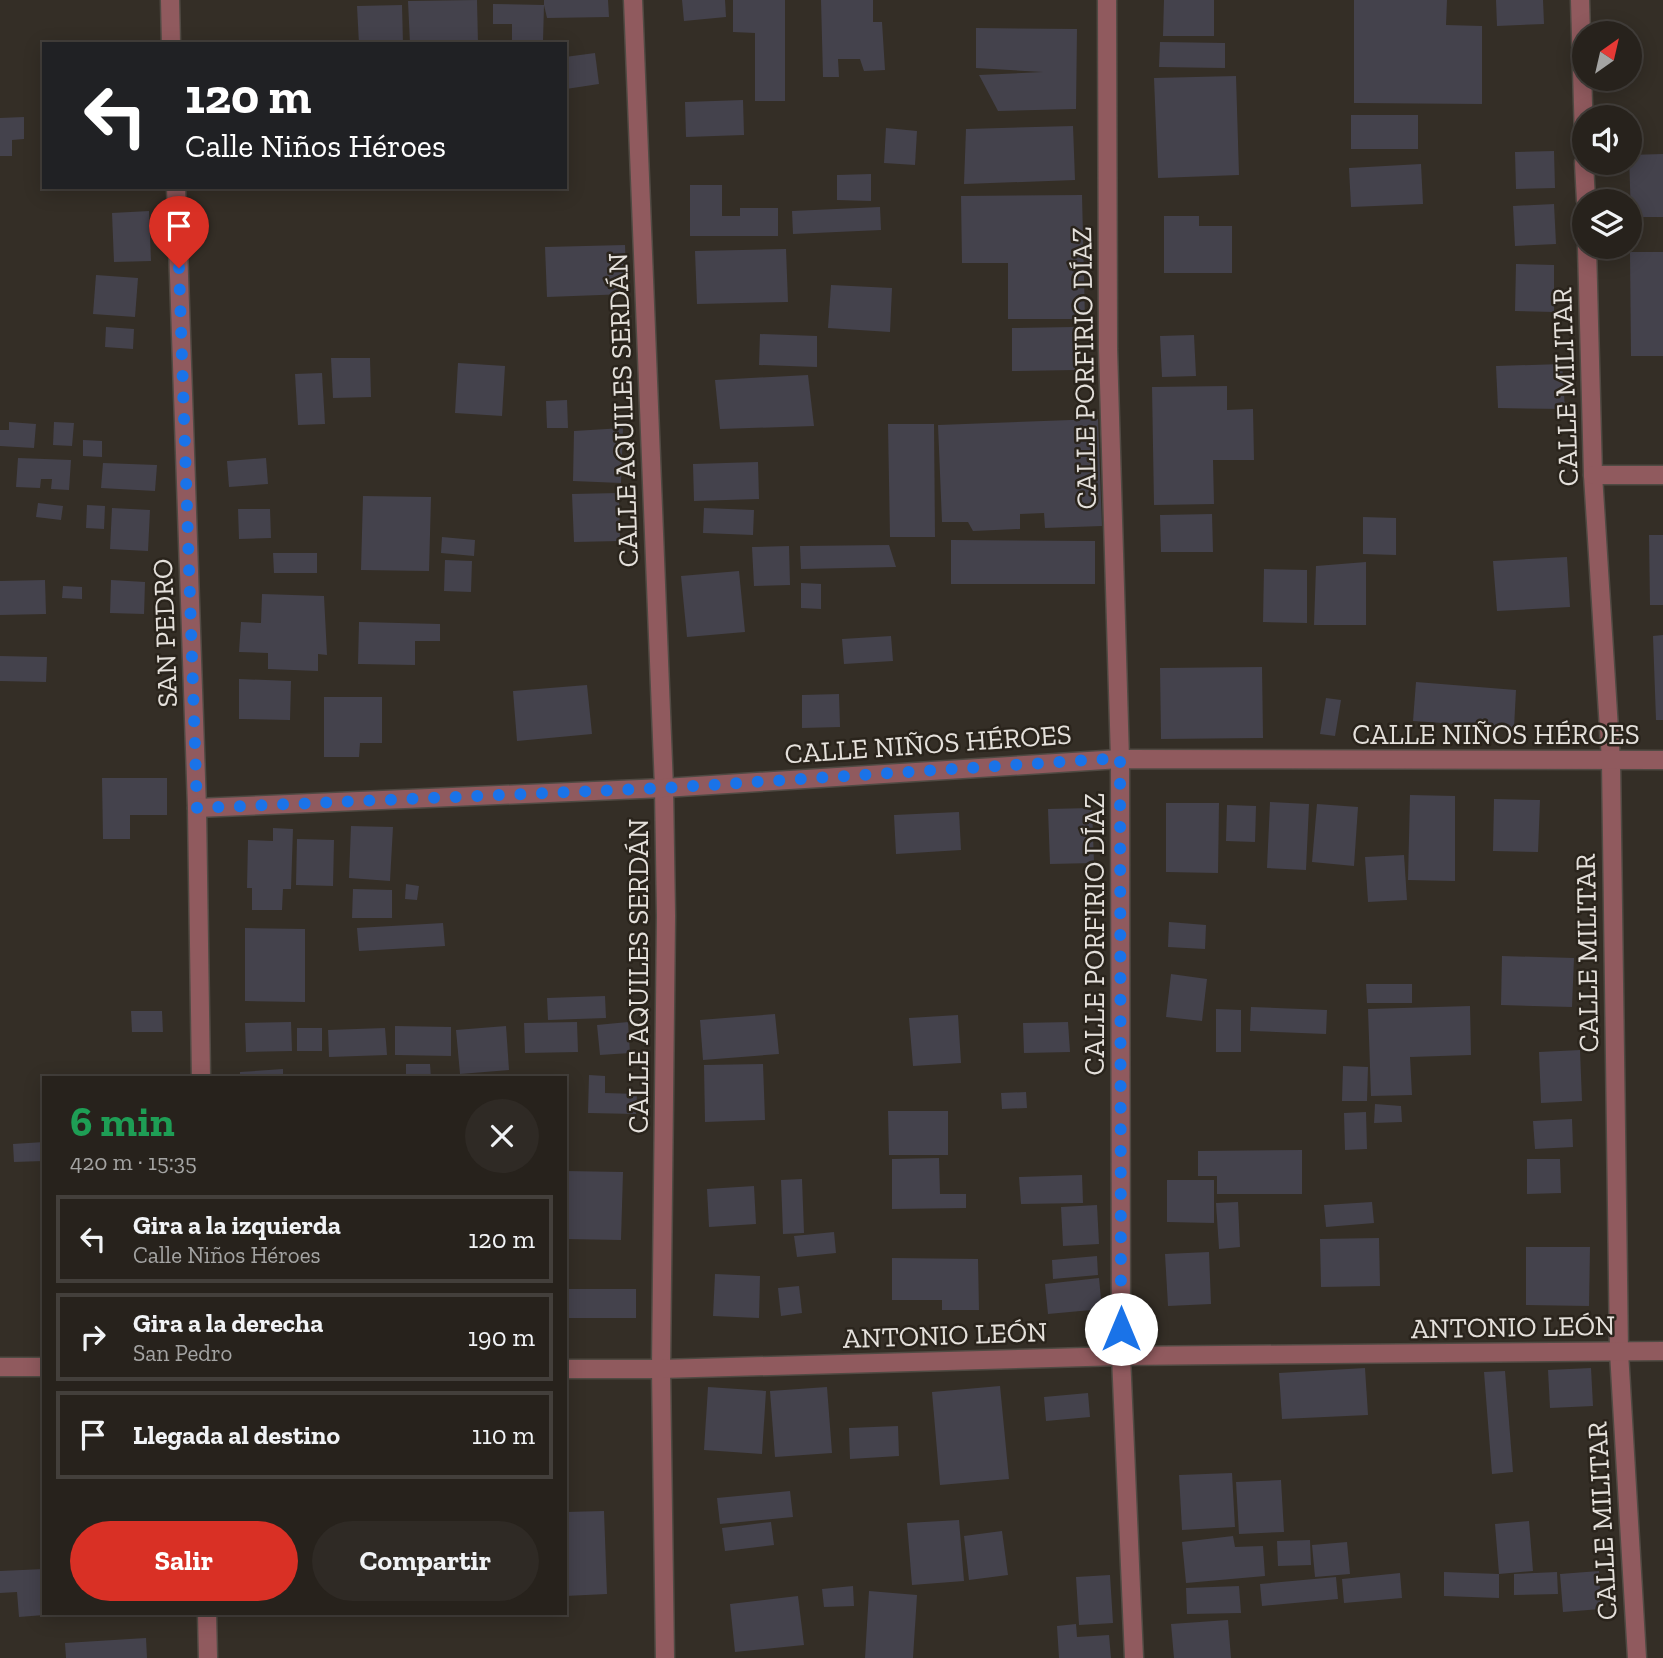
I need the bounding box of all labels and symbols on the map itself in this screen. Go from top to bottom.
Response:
north arrow [1572,21,1642,91]
pin [149,196,209,268]
street label: CALLE PORFIRIO DÍAZ [1065,226,1103,510]
street label: CALLE AQUILES SERDÁN [601,252,645,568]
street label: CALLE MILITAR [1545,287,1585,487]
street label: SAN PEDRO [146,558,184,708]
street label: CALLE NIÑOS HÉROES [783,718,1073,770]
street label: CALLE NIÑOS HÉROES [1352,718,1640,751]
street label: CALLE PORFIRIO DÍAZ [1078,792,1111,1076]
street label: CALLE AQUILES SERDÁN [622,818,655,1134]
street label: CALLE MILITAR [1569,853,1605,1053]
position arrow [1084,1292,1158,1366]
street label: ANTONIO LEÓN [1410,1309,1616,1345]
street label: ANTONIO LEÓN [842,1315,1048,1355]
street label: CALLE MILITAR [1580,1421,1624,1621]

